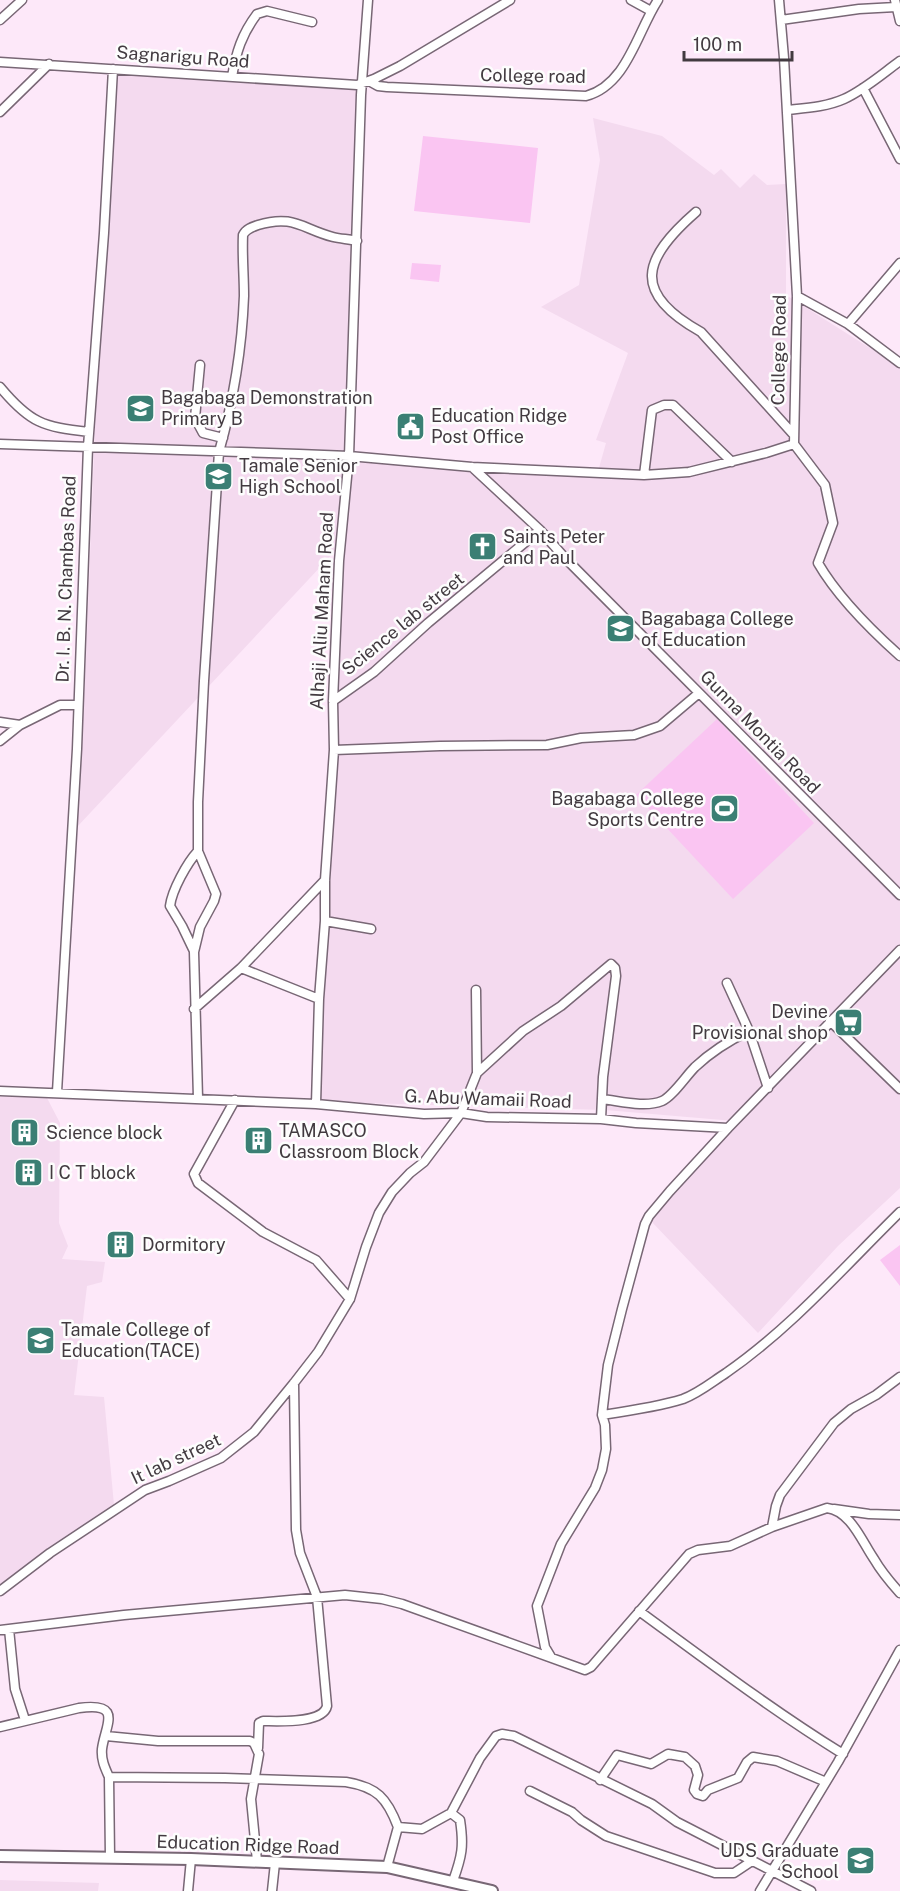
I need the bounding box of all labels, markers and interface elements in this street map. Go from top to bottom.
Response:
scale bar [684,24,792,62]
text: 100 m [693,34,742,55]
street label: Sagnarigu Road [116,41,250,72]
street label: College road [480,64,586,87]
street label: College Road [767,294,790,406]
place label: Bagabaga Demonstration Primary B [161,387,373,429]
school or university icon: Bagabaga Demonstration Primary B [124,392,156,424]
place label: Education Ridge Post Office [431,405,567,447]
public building icon: Education Ridge Post Office [394,410,426,442]
place label: Tamale Senior High School [239,455,358,497]
school or university icon: Tamale Senior High School [202,460,234,492]
street label: Dr. I. B. N. Chambas Road [51,475,80,683]
street label: Alhaji Aliu Maham Road [306,511,337,711]
place label: Saints Peter and Paul [503,526,605,568]
church icon: Saints Peter and Paul [466,531,498,563]
street label: Science lab street [337,568,468,679]
place label: Bagabaga College of Education [641,608,794,650]
school or university icon: Bagabaga College of Education [604,613,636,645]
street label: Gunna Montia Road [696,666,825,798]
place label: Bagabaga College Sports Centre [551,788,704,830]
sports icon: Bagabaga College Sports Centre [709,793,741,825]
place label: Devine Provisional shop [692,1001,828,1043]
supermarket icon: Devine Provisional shop [833,1006,865,1038]
street label: G. Abu Wamaii Road [404,1085,572,1112]
building icon: Science block [9,1117,41,1149]
place label: TAMASCO Classroom Block [279,1120,419,1162]
place label: Science block [46,1122,163,1143]
building icon: TAMASCO Classroom Block [242,1125,274,1157]
building icon: I C T block [12,1157,44,1189]
place label: I C T block [49,1162,136,1183]
building icon: Dormitory [105,1229,137,1261]
place label: Dormitory [142,1234,226,1255]
place label: Tamale College of Education(TACE) [61,1319,210,1361]
school or university icon: Tamale College of Education(TACE) [24,1324,56,1356]
street label: It lab street [128,1429,224,1488]
street label: Education Ridge Road [156,1831,340,1858]
place label: UDS Graduate School [720,1840,839,1882]
school or university icon: UDS Graduate School [844,1845,876,1877]

